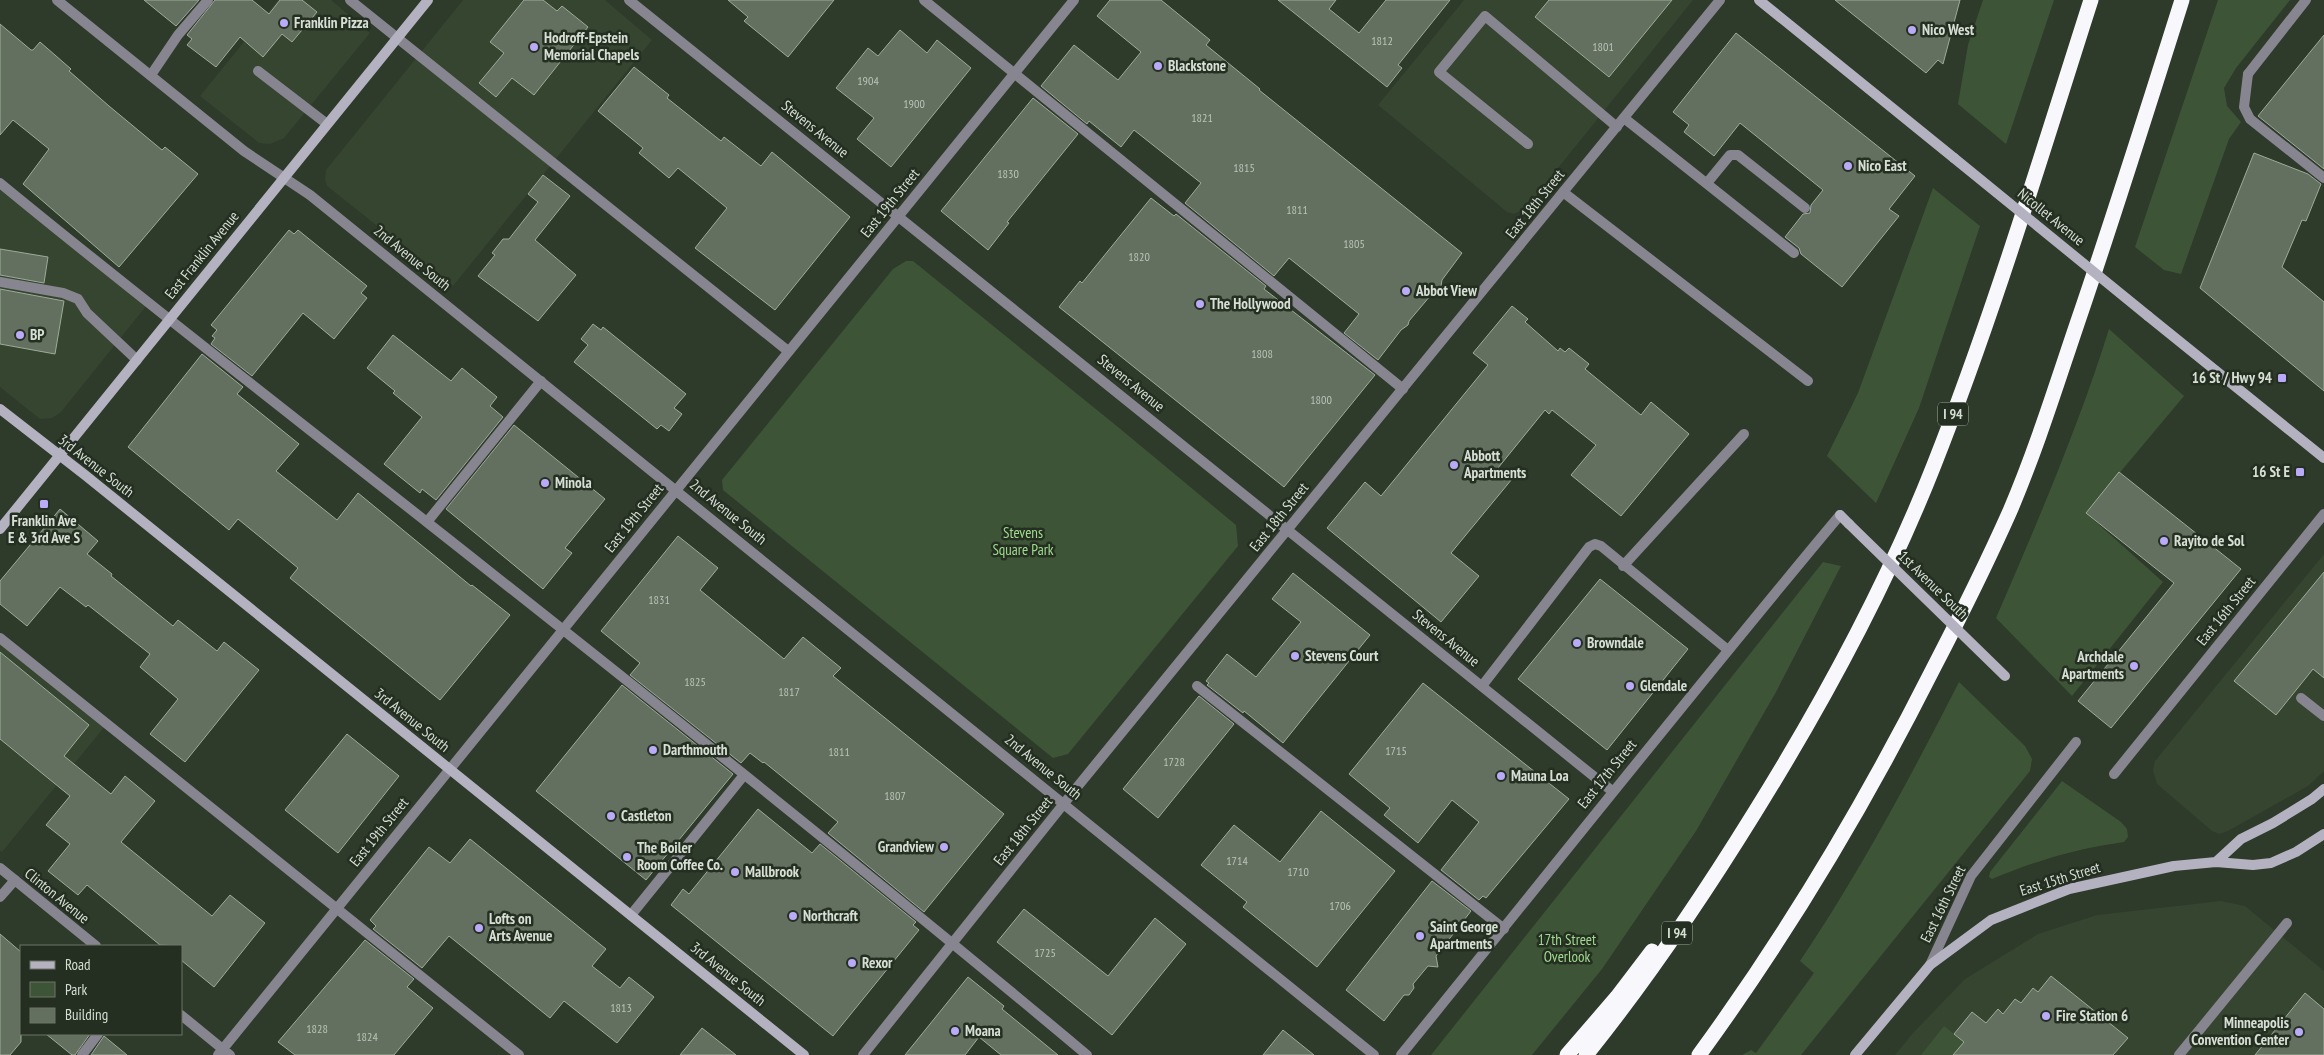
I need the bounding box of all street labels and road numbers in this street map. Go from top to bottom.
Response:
street label: Stevens Avenue [778,96,853,161]
street label: East 19th Street [856,164,923,241]
street label: East 18th Street [1501,165,1568,242]
street label: Nicollet Avenue [2014,184,2089,249]
street label: East Franklin Avenue [160,207,243,302]
street label: 2nd Avenue South [370,221,455,295]
street label: Stevens Avenue [1094,350,1169,415]
road number: I 94 [1938,402,1968,426]
street label: 3rd Avenue South [54,430,138,501]
street label: 2nd Avenue South [686,475,771,549]
street label: East 18th Street [1245,478,1312,555]
street label: East 19th Street [600,479,667,556]
street label: 1st Avenue South [1894,547,1972,623]
street label: East 16th Street [2192,572,2259,649]
street label: Stevens Avenue [1409,605,1484,670]
street label: 3rd Avenue South [371,683,454,756]
street label: 2nd Avenue South [1001,730,1086,804]
street label: East 17th Street [1573,735,1640,812]
street label: East 18th Street [989,792,1056,869]
street label: East 19th Street [345,793,412,870]
street label: East 15th Street [2017,857,2102,900]
street label: East 16th Street [1916,862,1969,945]
street label: Clinton Avenue [21,864,94,928]
road number: I 94 [1662,921,1692,944]
street label: 3rd Avenue South [687,937,770,1010]

